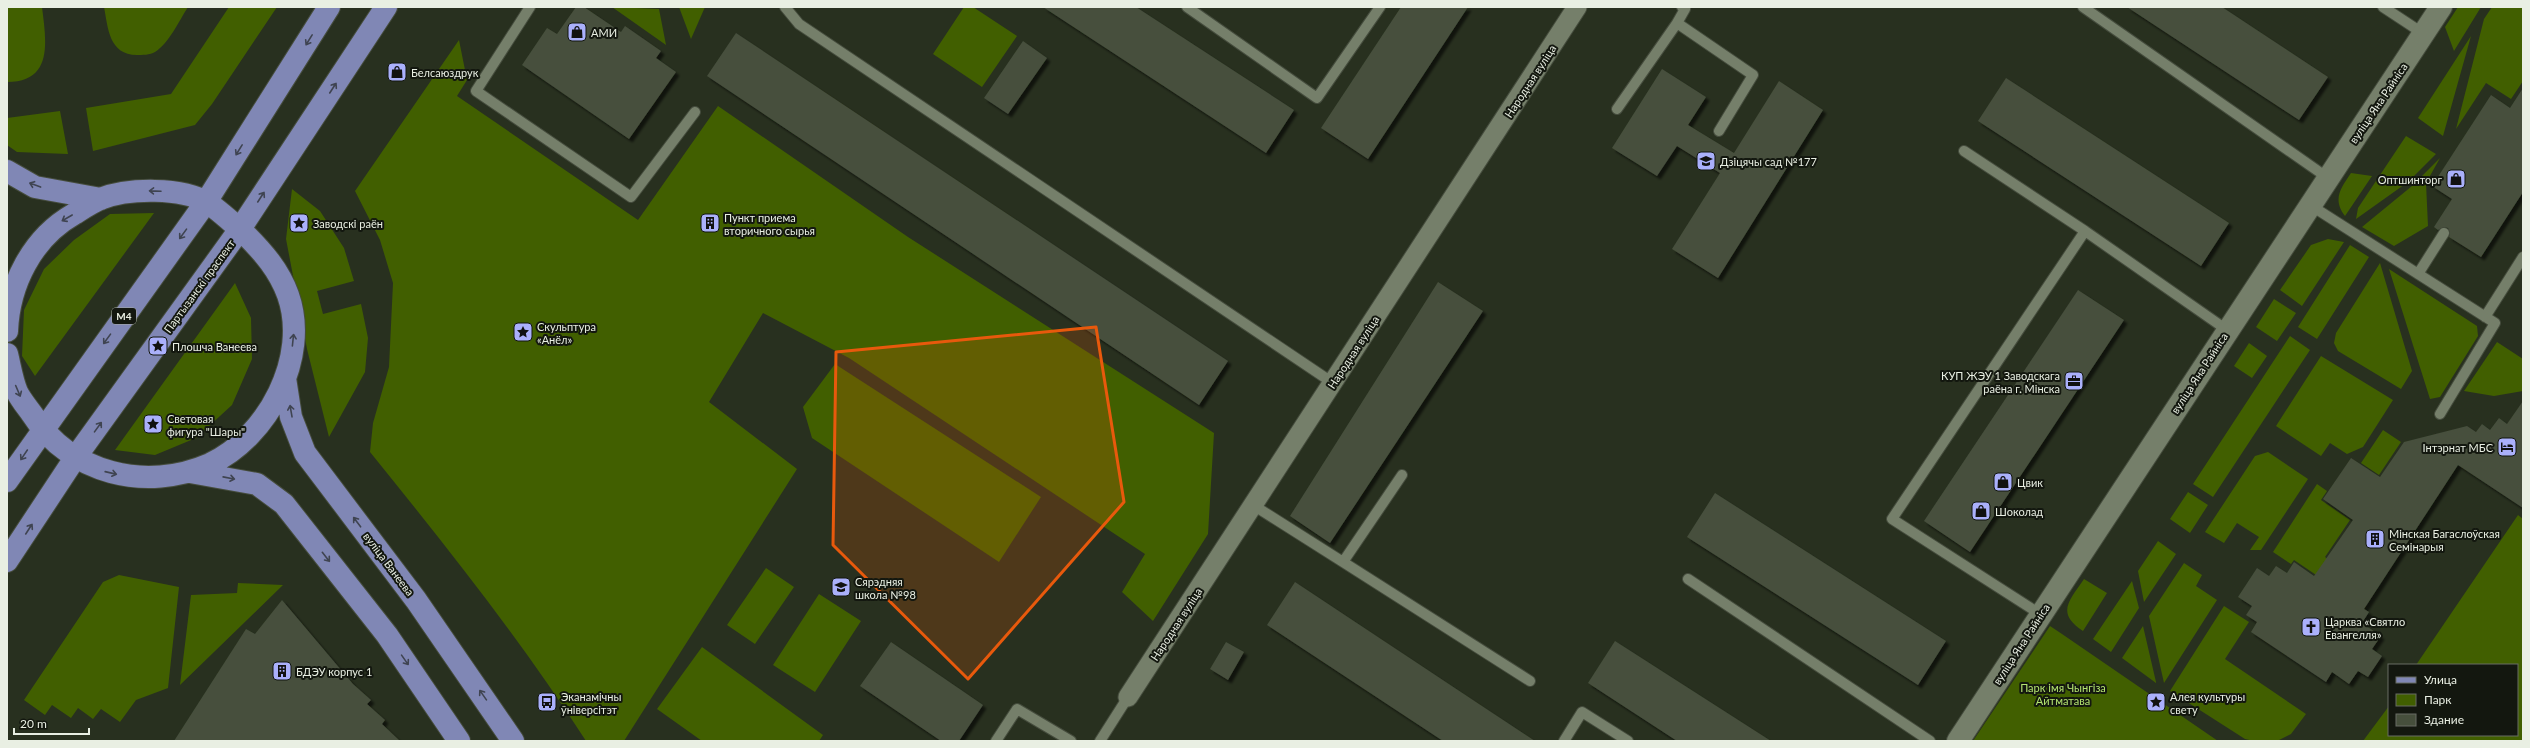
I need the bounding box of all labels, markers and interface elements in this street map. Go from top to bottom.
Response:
shop icon: АМИ [566,21,588,43]
place label: АМИ [591,26,617,39]
one-way arrow [304,34,312,46]
street label: Народная вуліца [1502,42,1558,120]
street label: вуліца Яна Райніса [2346,60,2410,146]
shop icon: Белсаюздрук [386,61,408,83]
place label: Белсаюздрук [411,66,479,79]
one-way arrow [329,82,337,94]
one-way arrow [235,144,243,155]
school or university icon: Дзіцячы сад №177 [1695,150,1717,172]
place label: Дзіцячы сад №177 [1720,155,1817,168]
shop icon: Оптшинторг [2445,168,2467,190]
place label: Оптшинторг [2378,173,2442,186]
one-way arrow [30,181,42,189]
one-way arrow [149,187,162,195]
one-way arrow [257,192,265,203]
place label: Пункт приема вторичного сырья [724,211,815,237]
place icon: Заводскі раён [288,212,310,234]
building icon: Пункт приема вторичного сырья [699,212,721,234]
one-way arrow [61,214,73,222]
place label: Заводскі раён [313,217,383,230]
one-way arrow [179,228,187,239]
street label: Партызанскі праспект [161,236,237,335]
road number: М4 [112,308,136,324]
street label: Народная вуліца [1325,313,1381,391]
place label: Скульптура «Анёл» [537,320,596,346]
place icon: Скульптура «Анёл» [512,321,534,343]
street label: вуліца Яна Райніса [2168,330,2230,416]
one-way arrow [103,333,111,344]
one-way arrow [289,334,296,347]
place icon: Плошча Ванеева [147,335,169,357]
place label: Плошча Ванеева [172,340,257,353]
place label: КУП ЖЭУ 1 Заводскага раёна г. Мінска [1941,369,2060,395]
office icon: КУП ЖЭУ 1 Заводскага раёна г. Мінска [2063,370,2085,392]
one-way arrow [15,385,22,397]
one-way arrow [286,405,294,418]
place label: Световая фигура "Шары" [167,412,245,438]
place icon: Световая фигура "Шары" [142,413,164,435]
one-way arrow [94,421,102,432]
hotel icon: Інтэрнат МБС [2496,436,2518,458]
place label: Інтэрнат МБС [2423,441,2494,454]
one-way arrow [20,449,28,460]
one-way arrow [105,469,118,477]
shop icon: Цвик [1992,471,2014,493]
one-way arrow [222,474,235,482]
place label: Цвик [2017,476,2043,489]
shop icon: Шоколад [1970,500,1992,522]
place label: Шоколад [1995,505,2043,518]
one-way arrow [353,516,361,527]
one-way arrow [25,523,33,535]
place label: Мінская Багаслоўская Семінарыя [2389,527,2500,553]
building icon: Мінская Багаслоўская Семінарыя [2364,528,2386,550]
street label: вуліца Ванеева [361,530,417,598]
one-way arrow [322,551,330,562]
place label: Сярэдняя школа №98 [855,575,916,601]
school or university icon: Сярэдняя школа №98 [830,576,852,598]
street label: Народная вуліца [1148,585,1204,663]
street label: вуліца Яна Райніса [1990,601,2052,687]
place label: Царква «Святло Евангелля» [2325,615,2405,641]
church icon: Царква «Святло Евангелля» [2300,616,2322,638]
one-way arrow [401,654,409,665]
building icon: БДЭУ корпус 1 [271,660,293,682]
legend [2388,664,2518,736]
place label: БДЭУ корпус 1 [296,665,372,678]
text: Улица [2424,672,2457,687]
park label: Парк імя Чынгіза Айтматава [2020,681,2106,707]
one-way arrow [479,689,487,700]
place label: Эканамічны ўніверсітэт [561,690,621,716]
place label: Алея культуры свету [2170,690,2245,716]
bus stop icon: Эканамічны ўніверсітэт [536,691,558,713]
place icon: Алея культуры свету [2145,691,2167,713]
text: Парк [2424,692,2452,707]
scale bar [14,710,89,736]
text: Здание [2424,712,2464,727]
text: 20 m [20,716,47,731]

